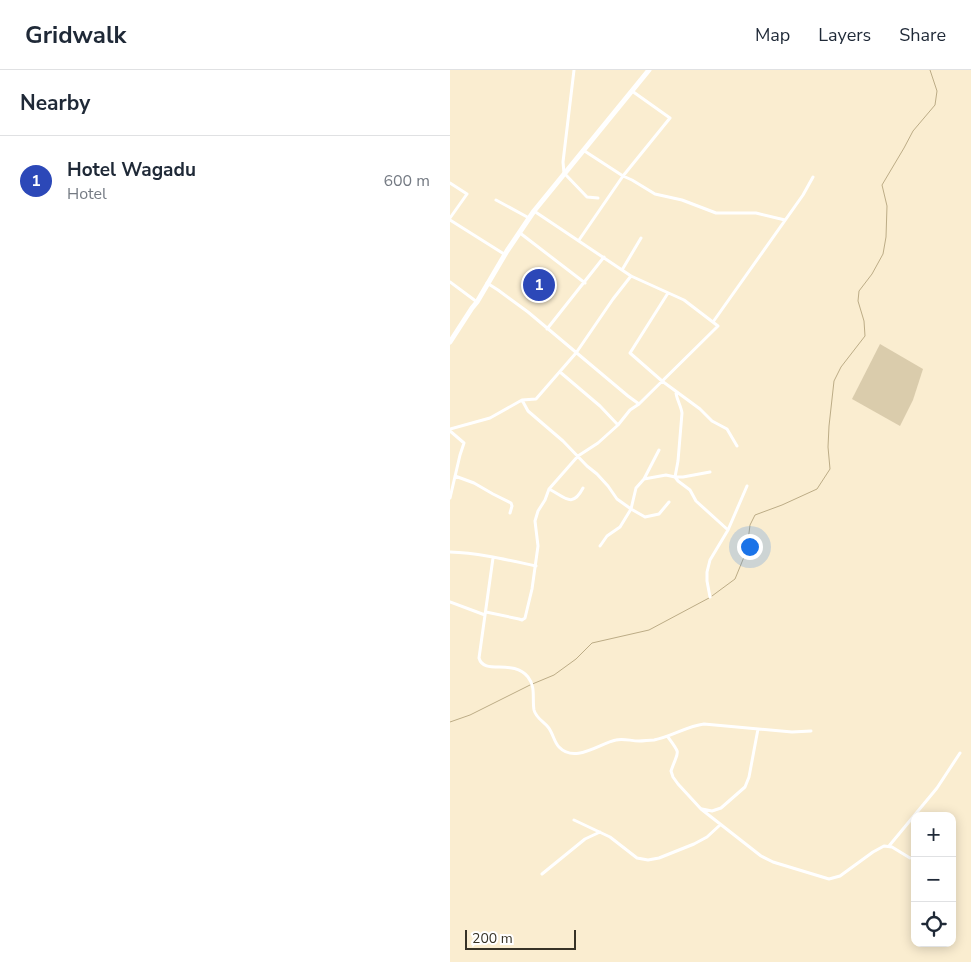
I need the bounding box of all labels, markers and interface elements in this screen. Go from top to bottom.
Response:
text: Gridwalk [25,19,126,51]
text: Map [755,23,790,47]
text: Layers [818,23,871,47]
text: Share [899,23,946,47]
text: Nearby [20,89,90,117]
text: Hotel Wagadu [67,157,196,183]
text: 1 [31,170,41,192]
text: 600 m [383,170,430,192]
text: Hotel [67,183,107,205]
pin: 1 [523,266,555,304]
your location [737,534,763,560]
map controls [911,812,956,947]
button: + [911,812,956,857]
button: − [911,857,956,902]
button: locate [911,902,956,947]
scale bar [465,927,576,950]
text: 200 m [472,929,513,948]

